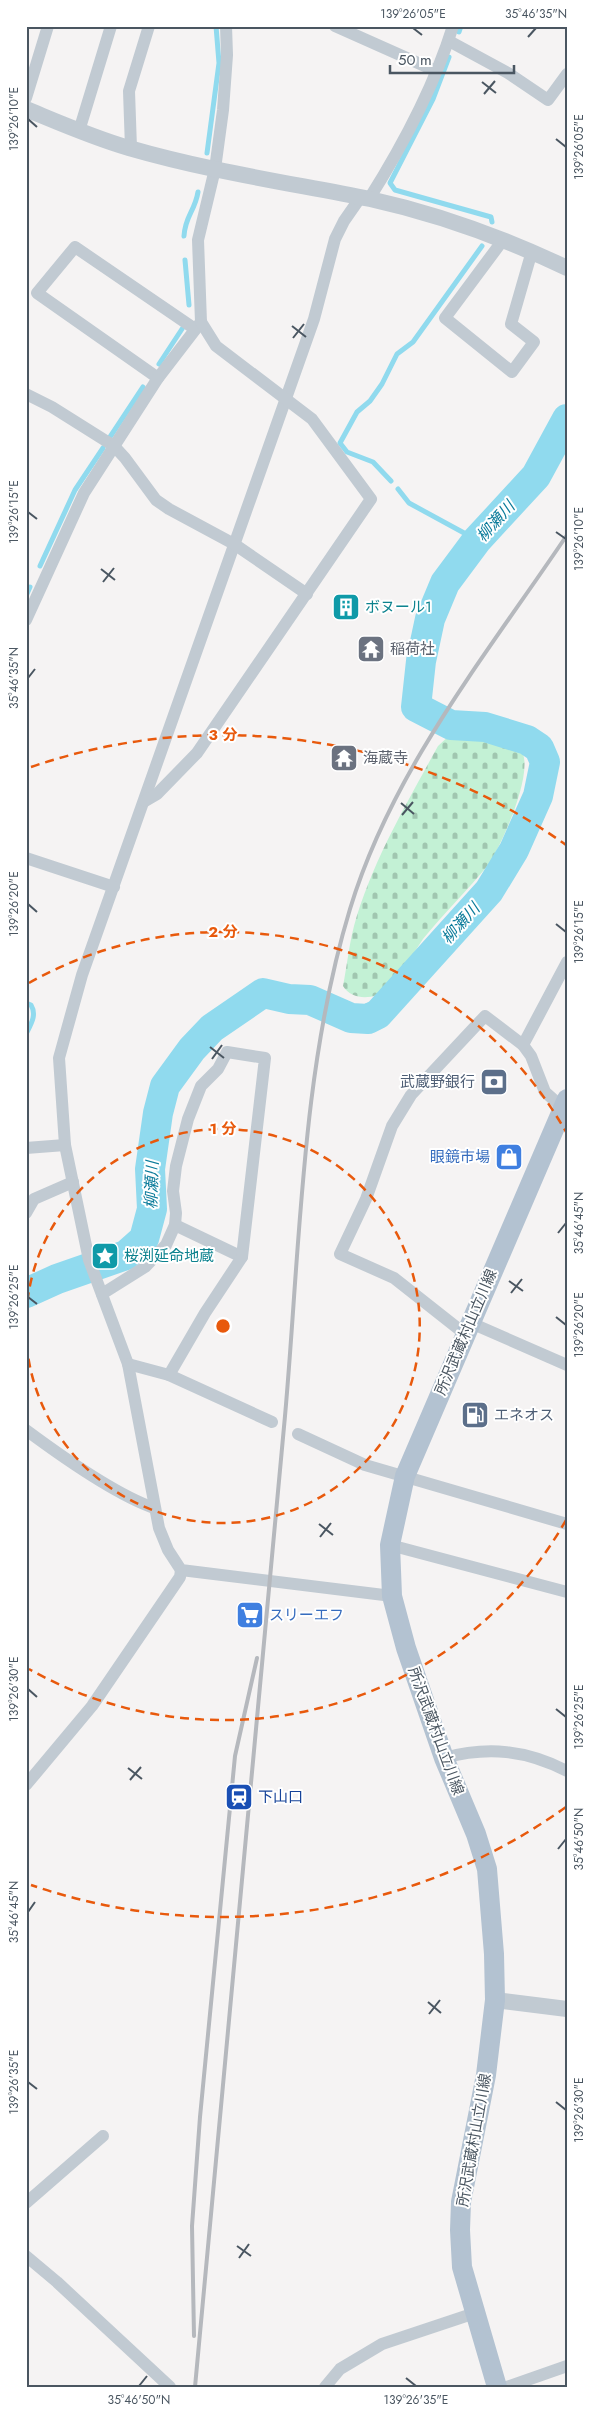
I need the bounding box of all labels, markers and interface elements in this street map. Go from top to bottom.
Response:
text: 139°26'05"E [380,5,446,23]
text: 35°46'35"N [505,5,567,23]
scale bar [390,42,514,74]
text: 50 m [398,49,432,71]
text: 139°26'10"E [5,87,23,151]
text: 139°26'05"E [570,114,588,180]
text: 139°26'15"E [5,480,23,544]
water label: 柳瀬川 [471,494,521,547]
text: 139°26'10"E [570,507,588,571]
building icon: ボヌール1 [331,592,361,622]
place label: ボヌール1 [365,596,432,618]
temple icon: 稲荷社 [356,634,386,664]
place label: 稲荷社 [390,638,435,660]
text: 35°46'35"N [5,647,23,709]
text: 3 分 [209,724,237,746]
temple icon: 海蔵寺 [329,743,359,773]
place label: 海蔵寺 [363,747,408,769]
text: 139°26'20"E [5,871,23,937]
water label: 柳瀬川 [436,896,486,949]
text: 139°26'15"E [570,900,588,964]
text: 2 分 [208,921,238,943]
bank icon: 武蔵野銀行 [479,1067,509,1097]
place label: 武蔵野銀行 [400,1071,475,1093]
text: 1 分 [209,1118,237,1140]
shop icon: 眼鏡市場 [494,1142,524,1172]
place label: 眼鏡市場 [430,1146,490,1168]
water label: 柳瀬川 [139,1159,164,1209]
text: 35°46'45"N [570,1192,588,1254]
place icon: 桜渕延命地蔵 [90,1241,120,1271]
place label: 桜渕延命地蔵 [124,1245,214,1267]
text: 139°26'25"E [5,1264,23,1330]
street label: 所沢武蔵村山立川線 [429,1266,503,1398]
text: 139°26'20"E [570,1292,588,1358]
centre of rings [214,1317,232,1335]
fuel station icon: エネオス [460,1400,490,1430]
place label: エネオス [494,1404,554,1426]
supermarket icon: スリーエフ [235,1600,265,1630]
place label: スリーエフ [269,1604,344,1626]
text: 139°26'30"E [5,1656,23,1722]
street label: 所沢武蔵村山立川線 [403,1664,469,1798]
text: 139°26'25"E [570,1684,588,1750]
station icon: 下山口 [224,1782,254,1812]
place label: 下山口 [258,1786,303,1808]
text: 35°46'50"N [570,1808,588,1870]
text: 35°46'45"N [5,1881,23,1943]
text: 139°26'35"E [5,2050,23,2114]
street label: 所沢武蔵村山立川線 [451,2072,497,2208]
text: 139°26'30"E [570,2077,588,2143]
text: 35°46'50"N [108,2391,170,2409]
text: 139°26'35"E [384,2391,448,2409]

